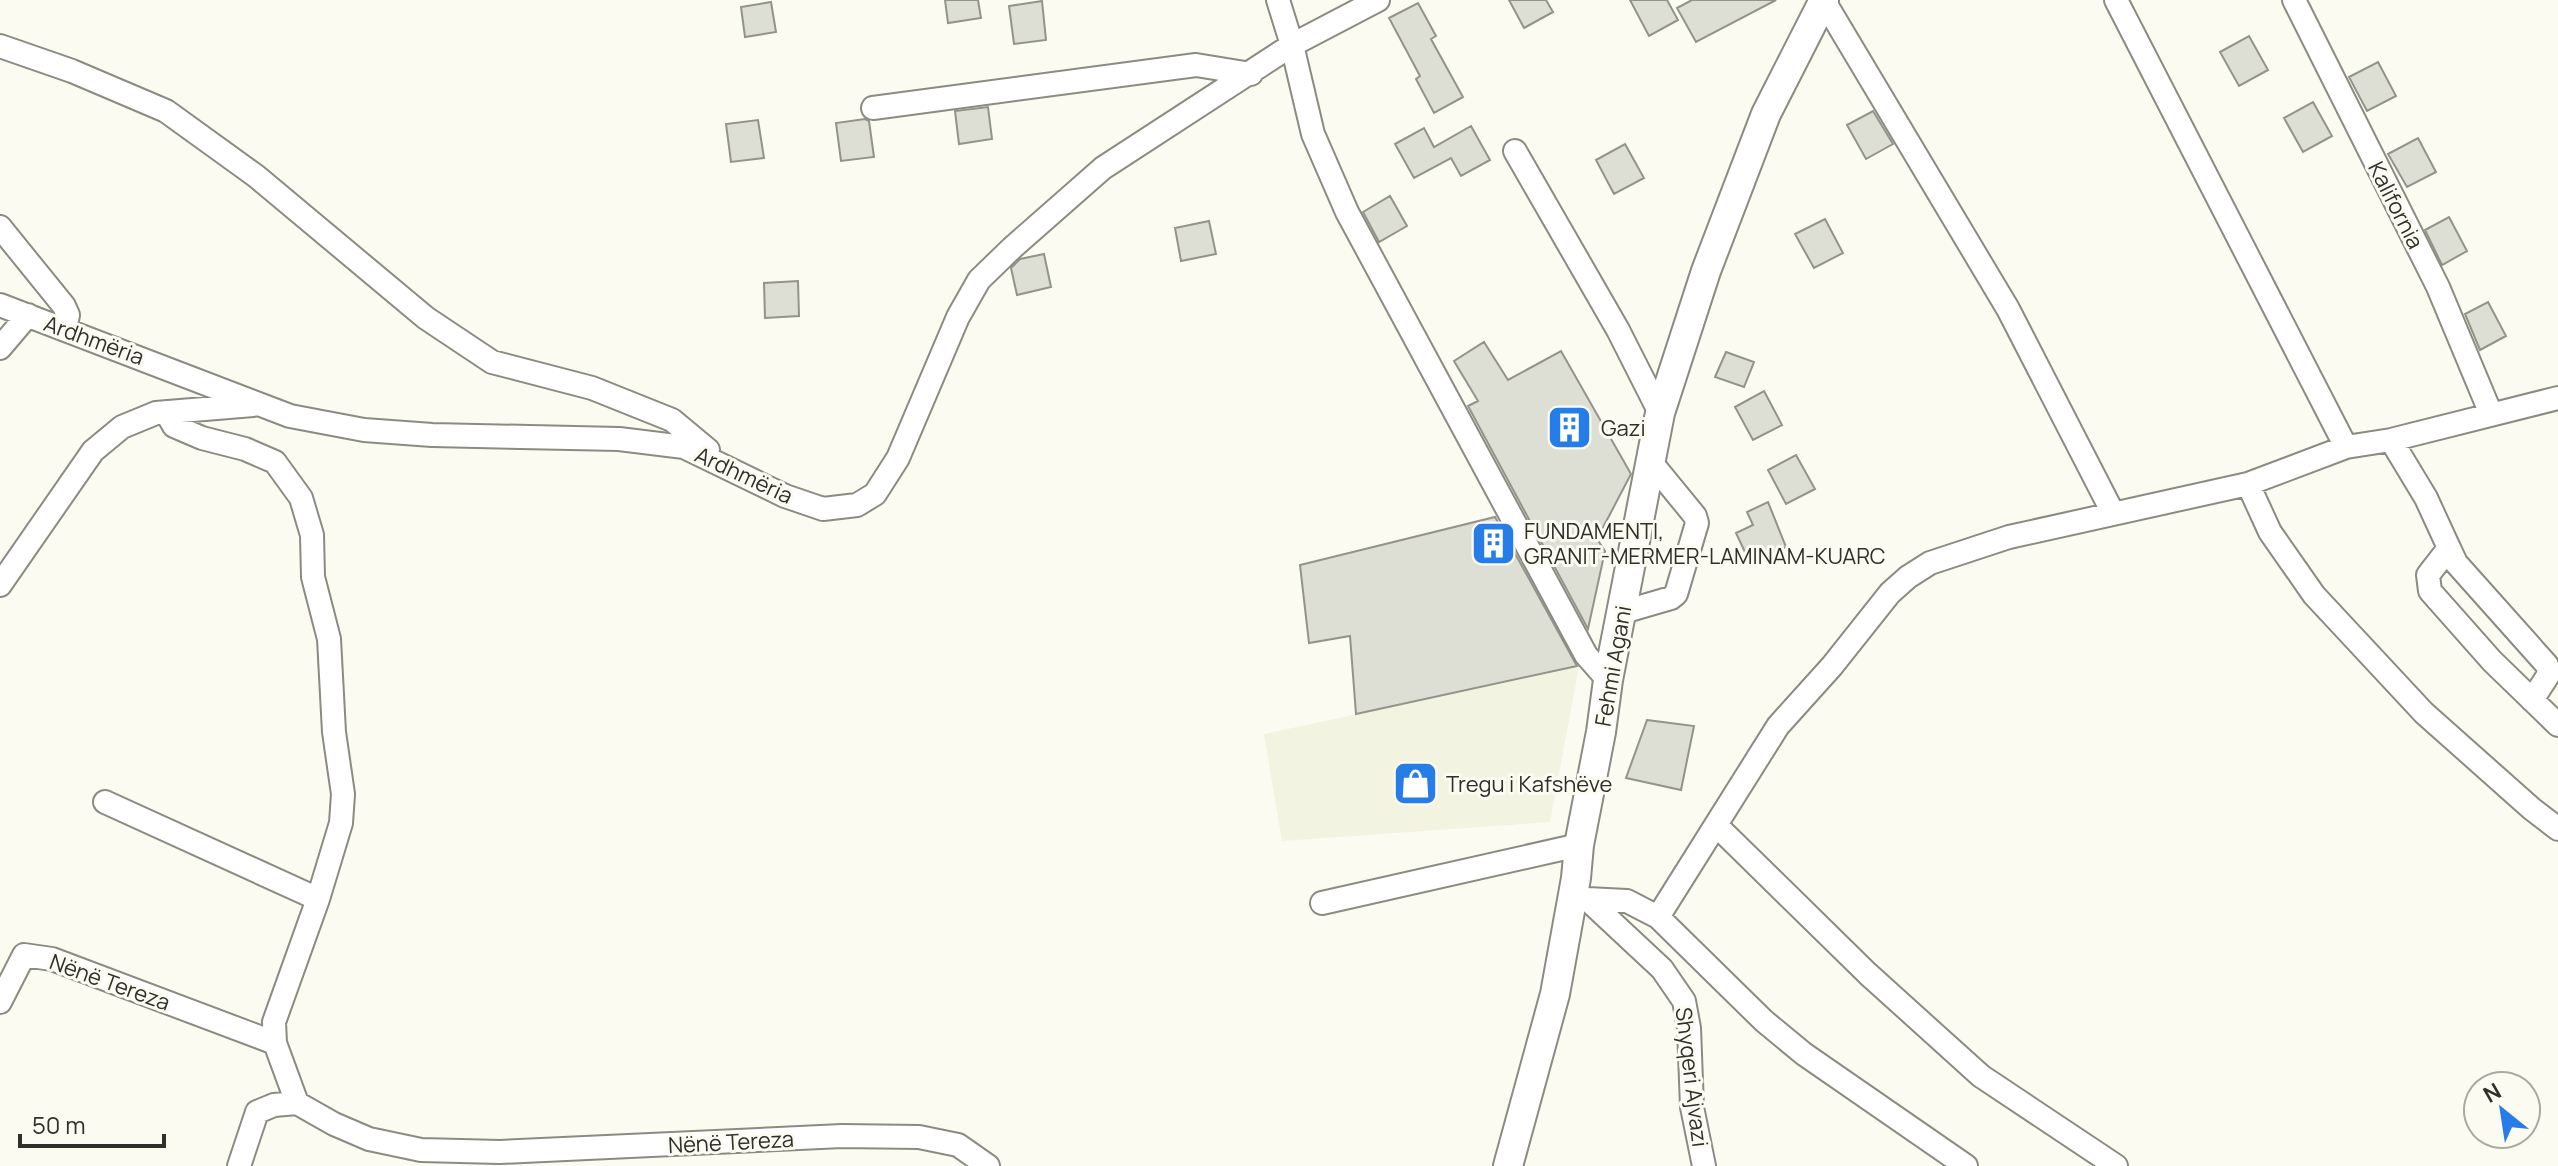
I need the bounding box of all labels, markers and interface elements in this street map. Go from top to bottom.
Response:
street label: Kalifornia [2361,156,2431,254]
street label: Ardhmëria [40,308,148,372]
building icon: Gazi [1546,404,1594,452]
place label: Gazi [1601,413,1646,443]
street label: Ardhmëria [690,439,798,511]
place label: FUNDAMENTI, GRANIT-MERMER-LAMINAM-KUARC [1524,516,1886,571]
building icon: FUNDAMENTI, GRANIT-MERMER-LAMINAM-KUARC [1469,520,1517,568]
street label: Fehmi Agani [1588,603,1638,729]
shop icon: Tregu i Kafshëve [1391,760,1439,808]
place label: Tregu i Kafshëve [1446,769,1612,799]
street label: Nënë Tereza [46,946,174,1018]
street label: Shyqeri Ajvazi [1669,1005,1715,1149]
north arrow [2462,1070,2542,1150]
text: N [2478,1076,2506,1110]
scale bar [20,1098,164,1148]
text: 50 m [32,1108,86,1141]
street label: Nënë Tereza [667,1124,795,1160]

